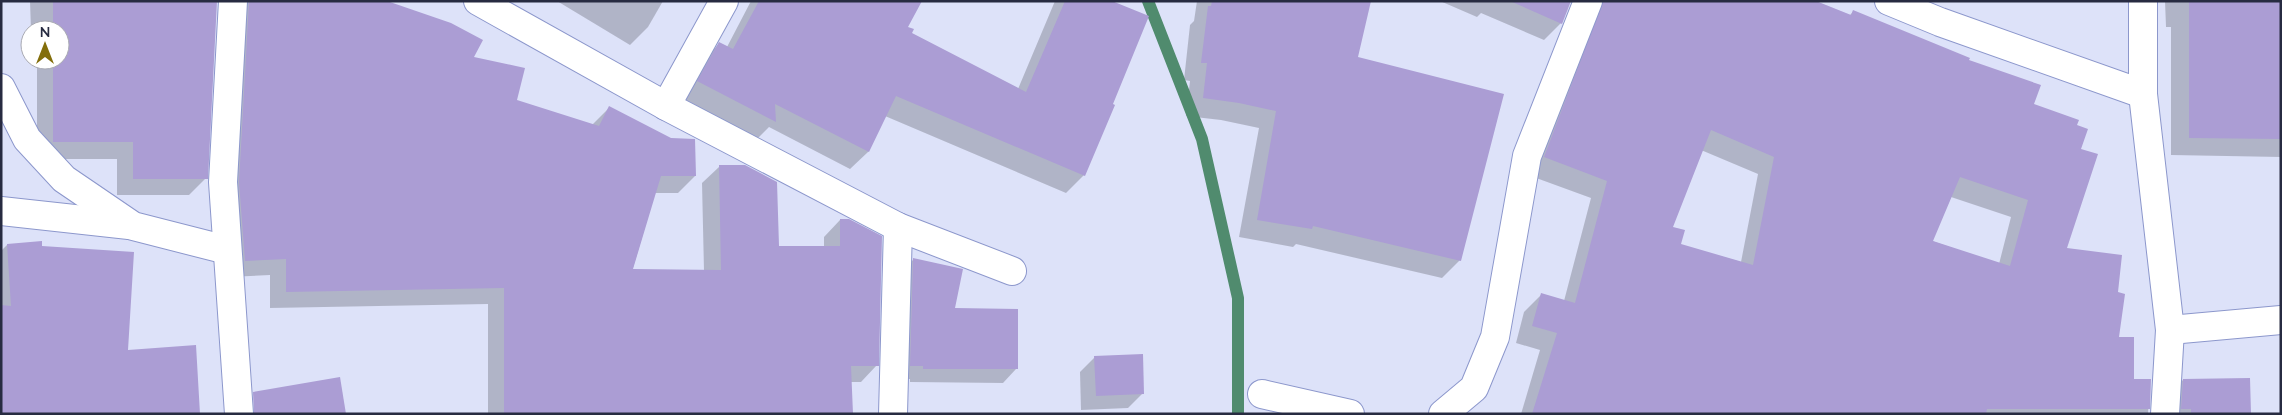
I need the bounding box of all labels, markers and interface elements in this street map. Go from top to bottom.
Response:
north arrow [20,20,70,70]
text: N [40,23,50,41]

